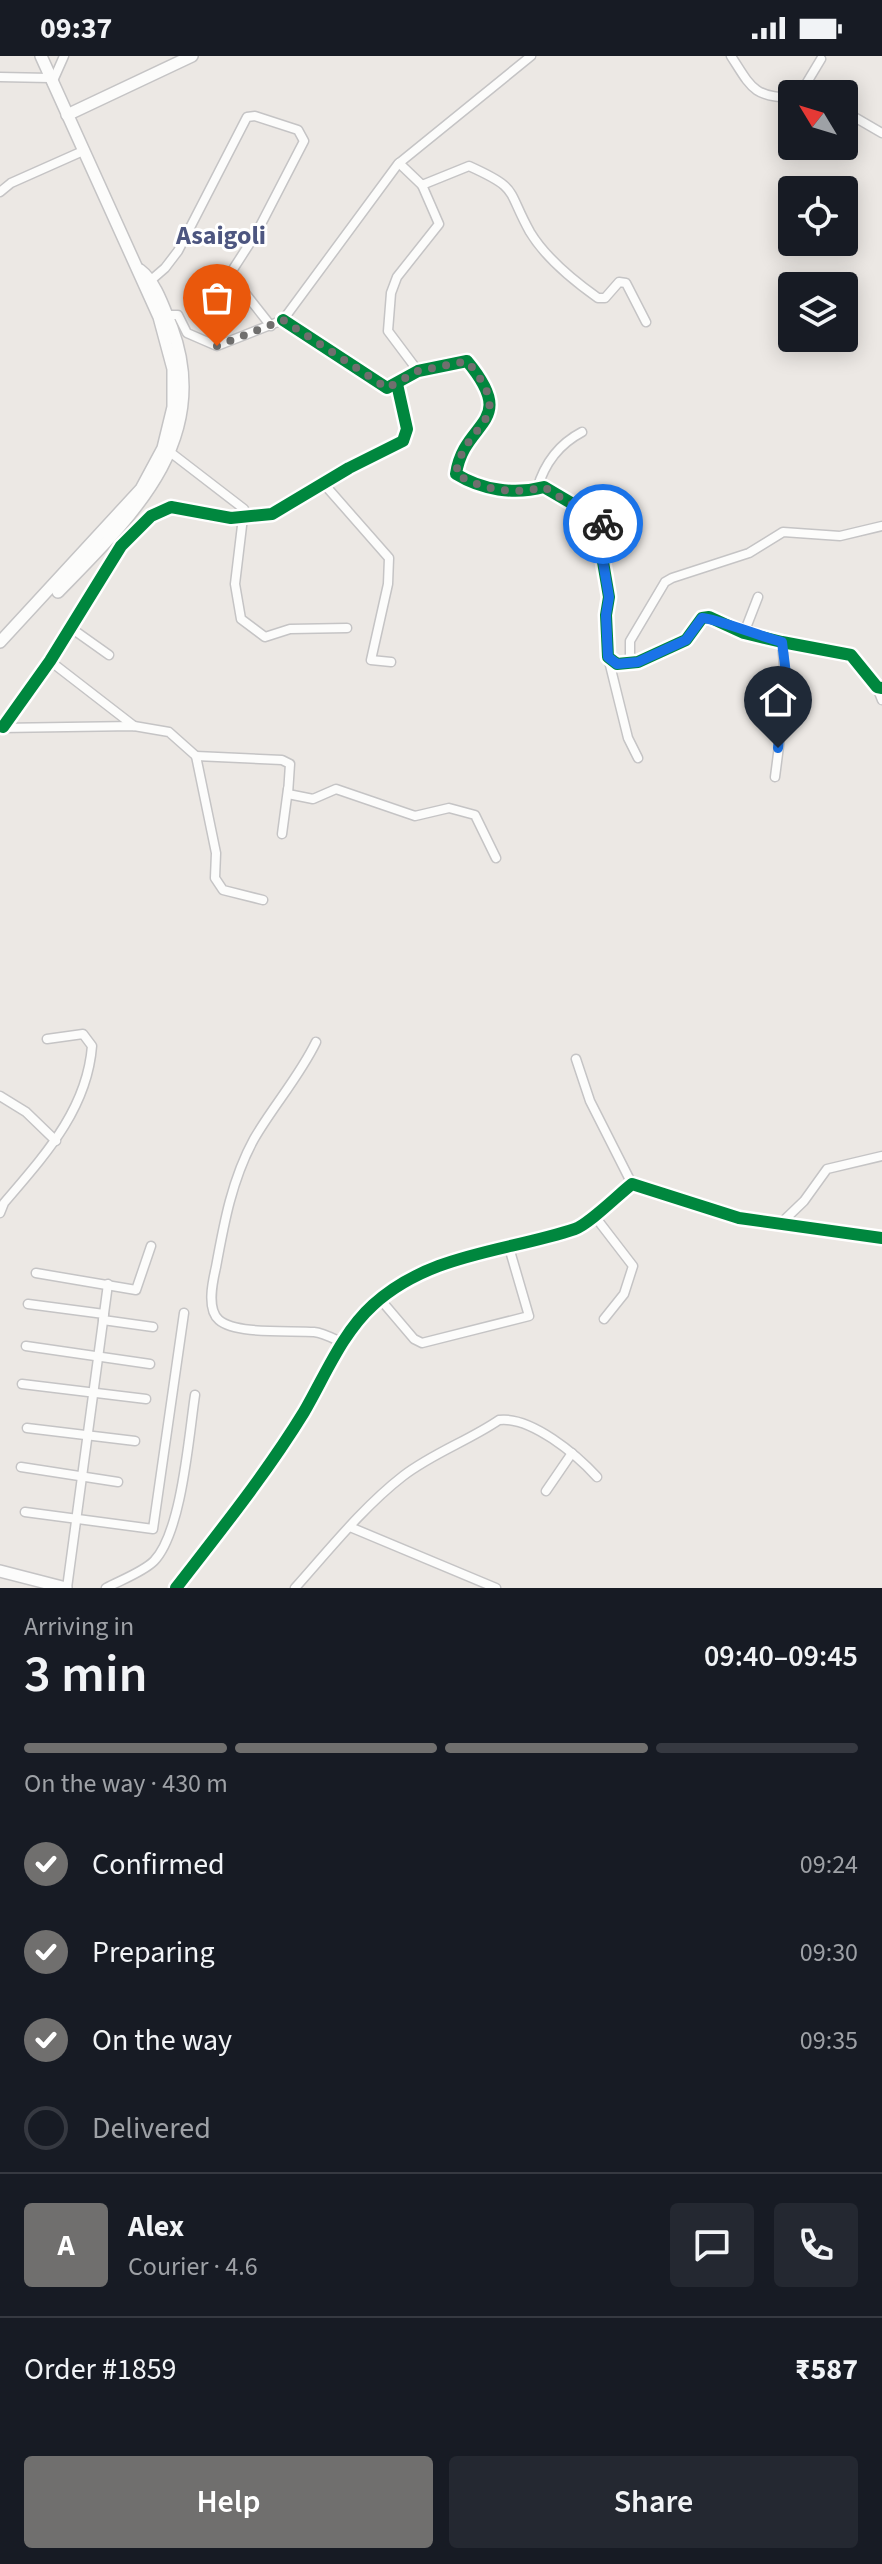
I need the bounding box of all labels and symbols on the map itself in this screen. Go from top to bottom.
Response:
north arrow [778,80,858,160]
district label: Asaigoli [175,217,266,254]
pin [183,264,251,346]
courier [563,484,643,564]
pin [744,666,812,748]

